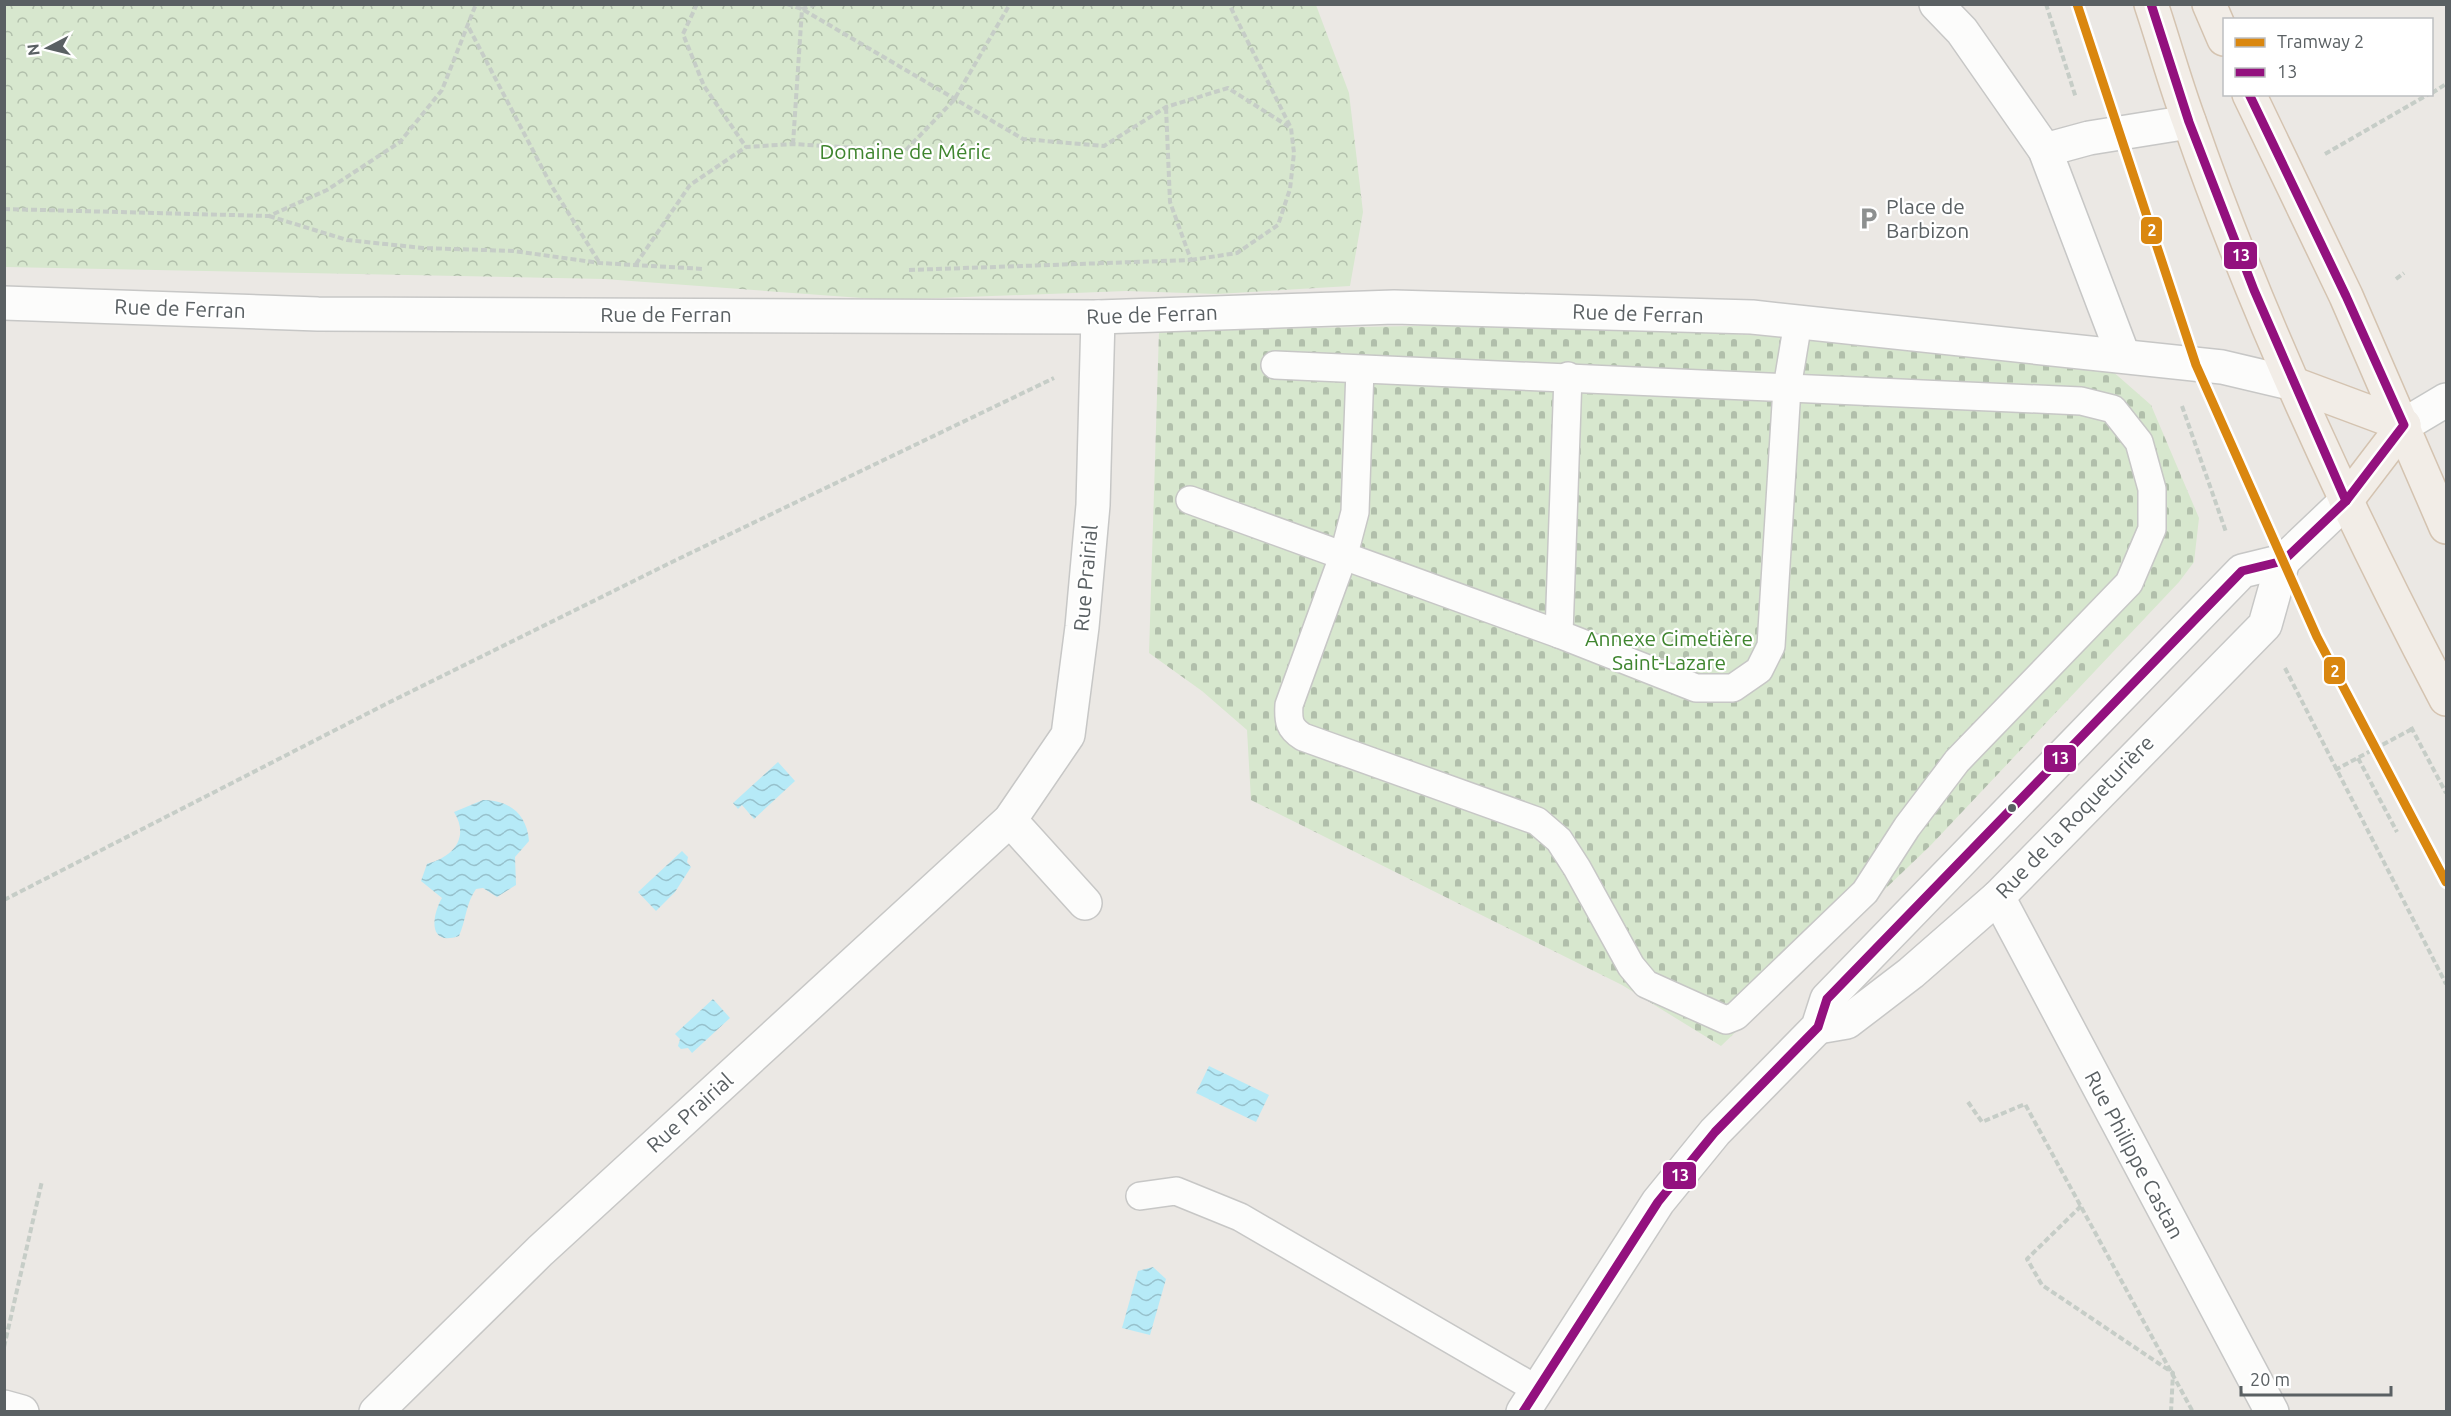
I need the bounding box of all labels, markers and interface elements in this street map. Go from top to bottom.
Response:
north arrow [18,18,78,78]
legend [2223,18,2433,96]
text: Tramway 2 [2277,31,2364,51]
text: N [23,43,43,57]
text: 13 [2277,61,2297,81]
park label: Domaine de Méric [820,139,991,163]
place label: Place de Barbizon [1886,194,1969,242]
parking icon: Place de Barbizon [1855,206,1881,232]
line badge: 2 [2140,216,2163,245]
text: 2 [2147,221,2157,239]
line badge: 13 [2223,241,2258,270]
text: 13 [2232,246,2250,264]
street label: Rue de Ferran [114,294,246,322]
street label: Rue de Ferran [1572,299,1704,327]
street label: Rue de Ferran [1086,300,1218,328]
street label: Rue de Ferran [600,302,732,326]
street label: Rue Prairial [1068,523,1102,632]
park label: Annexe Cimetière Saint-Lazare [1585,626,1753,674]
line badge: 2 [2323,656,2346,685]
text: 2 [2330,662,2340,680]
street label: Rue de la Roqueturière [1990,730,2158,903]
line badge: 13 [2043,744,2077,773]
text: 13 [2051,749,2069,767]
unlabelled marker [2006,802,2018,814]
street label: Rue Prairial [641,1067,737,1157]
street label: Rue Philippe Castan [2081,1067,2189,1243]
line badge: 13 [1662,1161,1697,1190]
text: 13 [1671,1166,1689,1184]
scale bar [2241,1359,2391,1397]
text: 20 m [2250,1369,2290,1389]

